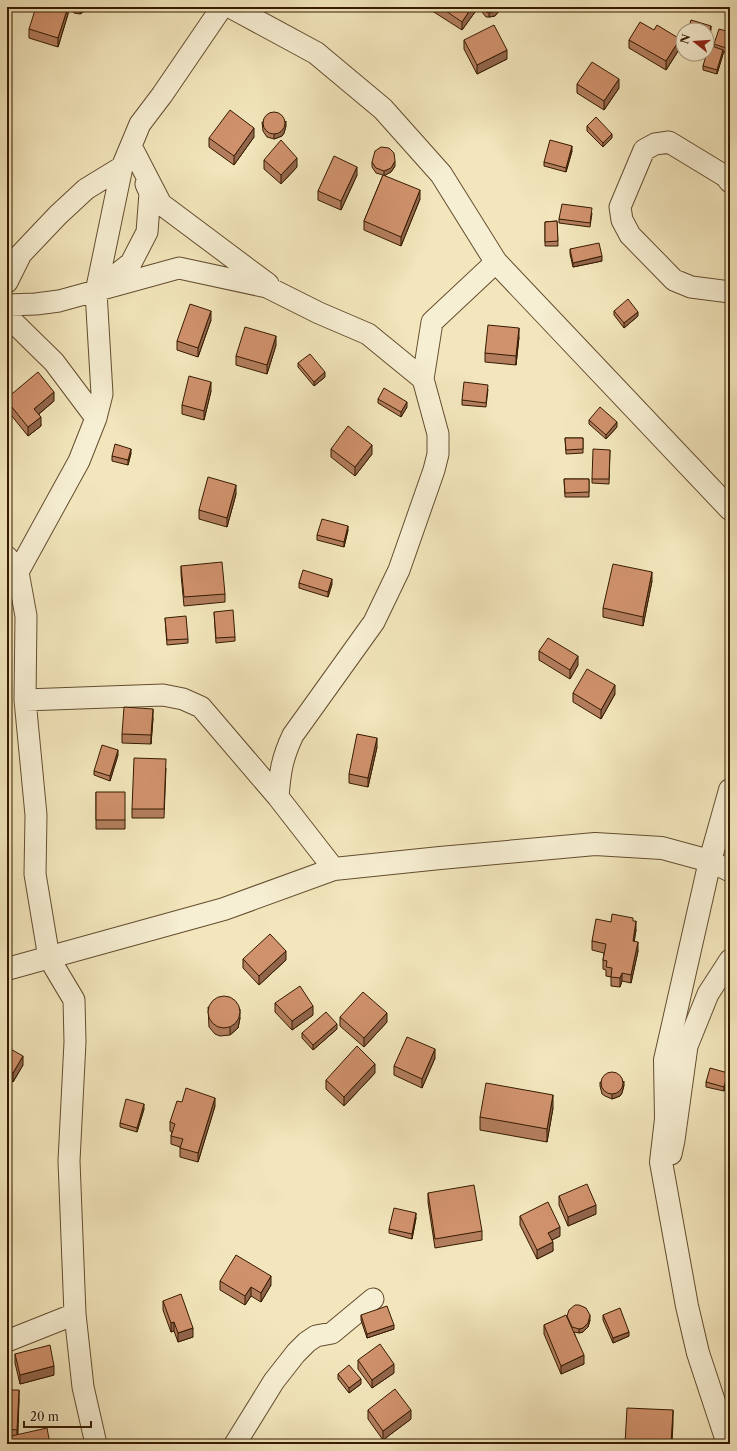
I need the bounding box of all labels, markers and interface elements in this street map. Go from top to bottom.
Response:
north arrow [675,22,715,62]
text: N [677,32,694,46]
scale bar [24,1403,91,1429]
text: 20 m [30,1409,59,1424]

